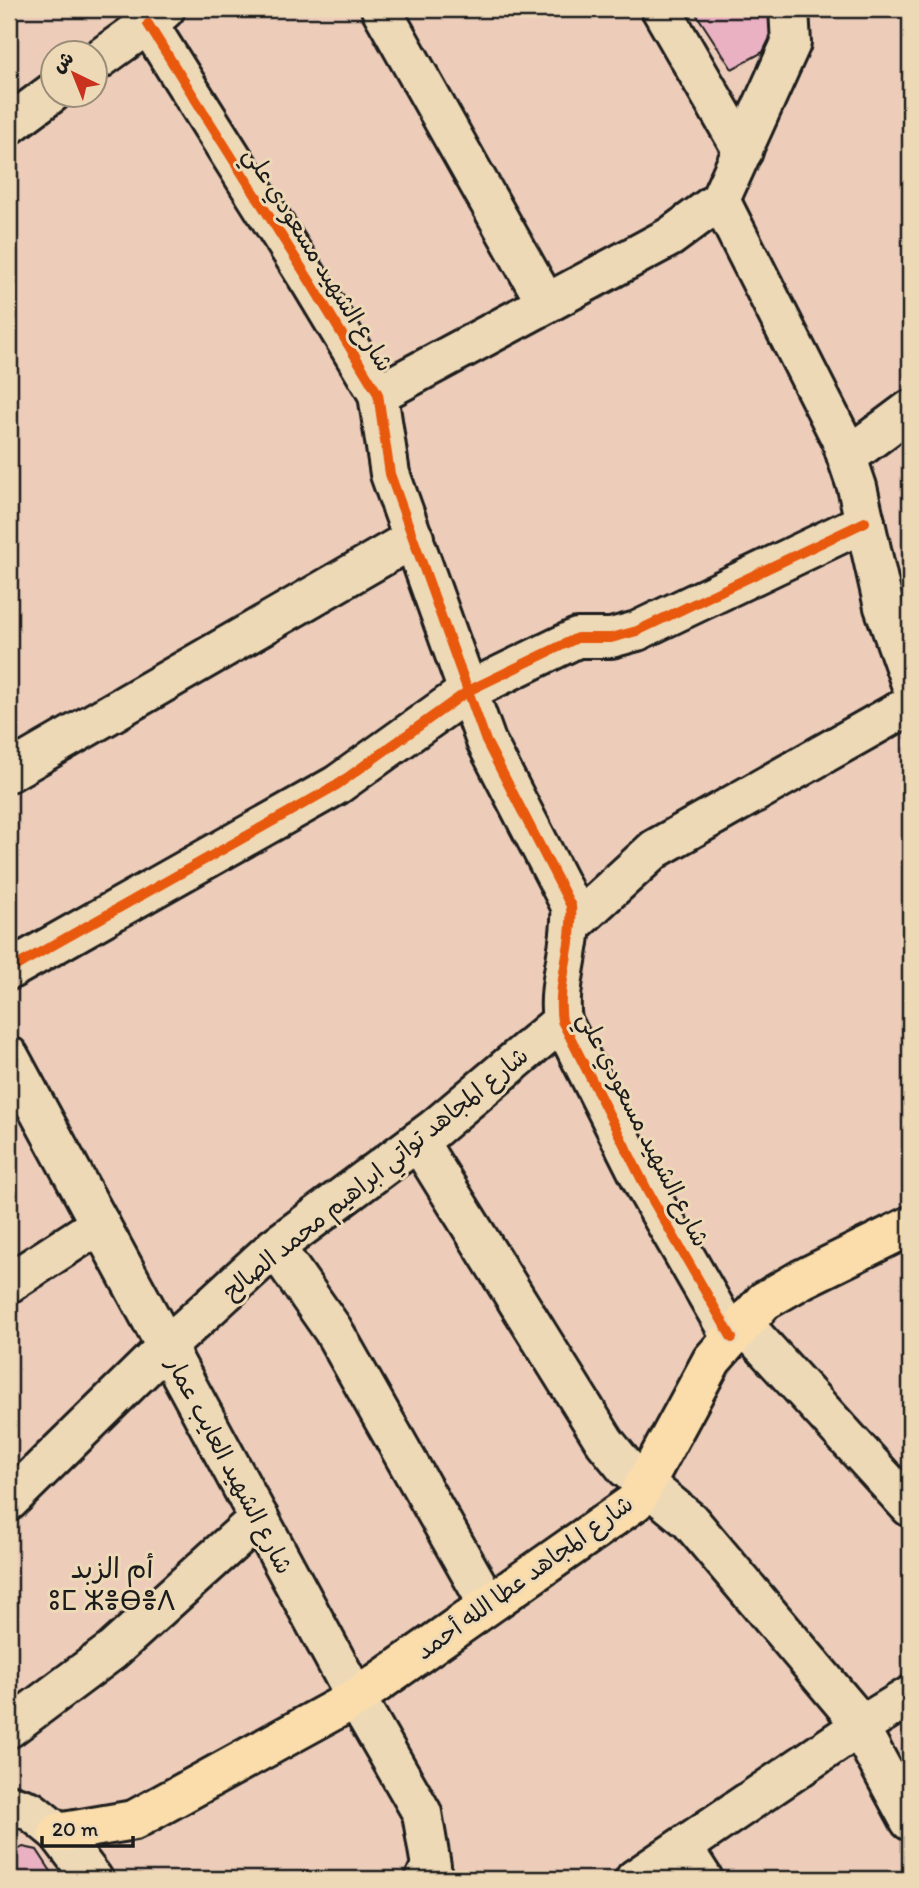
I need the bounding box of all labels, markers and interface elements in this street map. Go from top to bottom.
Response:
north arrow [38,38,108,108]
text: ش [47,46,78,77]
street label: شارع الشهيد مسعودي علي [232,141,400,380]
street label: شارع الشهيد مسعودي علي [566,1007,716,1254]
street label: شارع المجاهد تواتي ابراهيم محمد الصالح [216,1041,538,1311]
street label: شارع الشهيد العايب عمار [157,1350,300,1580]
street label: شارع المجاهد عطا الله أحمد [410,1488,640,1668]
district label: أم الزبد ⵓⵎ ⵣⴻⴱⴻⴷ [48,1551,176,1617]
scale bar [42,1804,133,1848]
text: 20 m [52,1816,99,1841]

